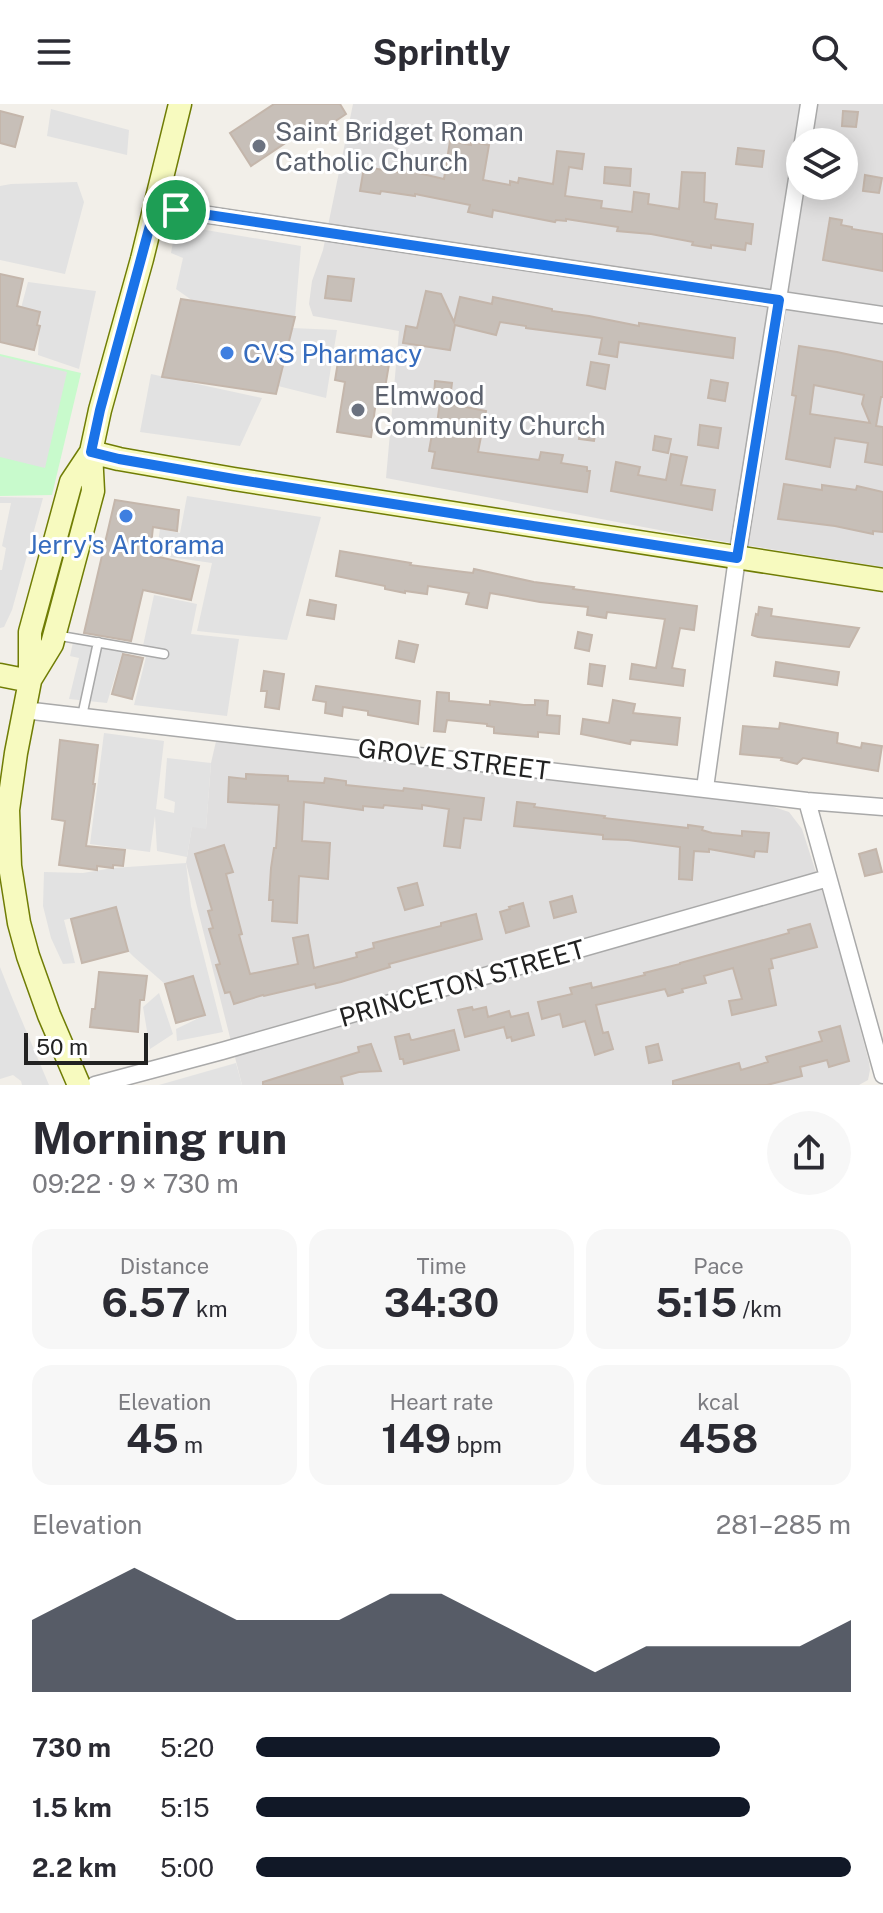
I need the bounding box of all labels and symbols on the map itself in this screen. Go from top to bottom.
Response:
place label: Saint Bridget Roman Catholic Church [275,116,524,177]
marker: Saint Bridget Roman Catholic Church [250,137,268,155]
pin [142,176,210,244]
place label: CVS Pharmacy [243,338,422,369]
marker: CVS Pharmacy [218,344,236,362]
place label: Elmwood Community Church [374,380,606,441]
marker: Elmwood Community Church [349,401,367,419]
marker: Jerry's Artorama [117,507,135,525]
place label: Jerry's Artorama [27,529,225,560]
street label: GROVE STREET [356,732,552,786]
street label: PRINCETON STREET [336,933,588,1033]
scale bar [24,1029,148,1065]

